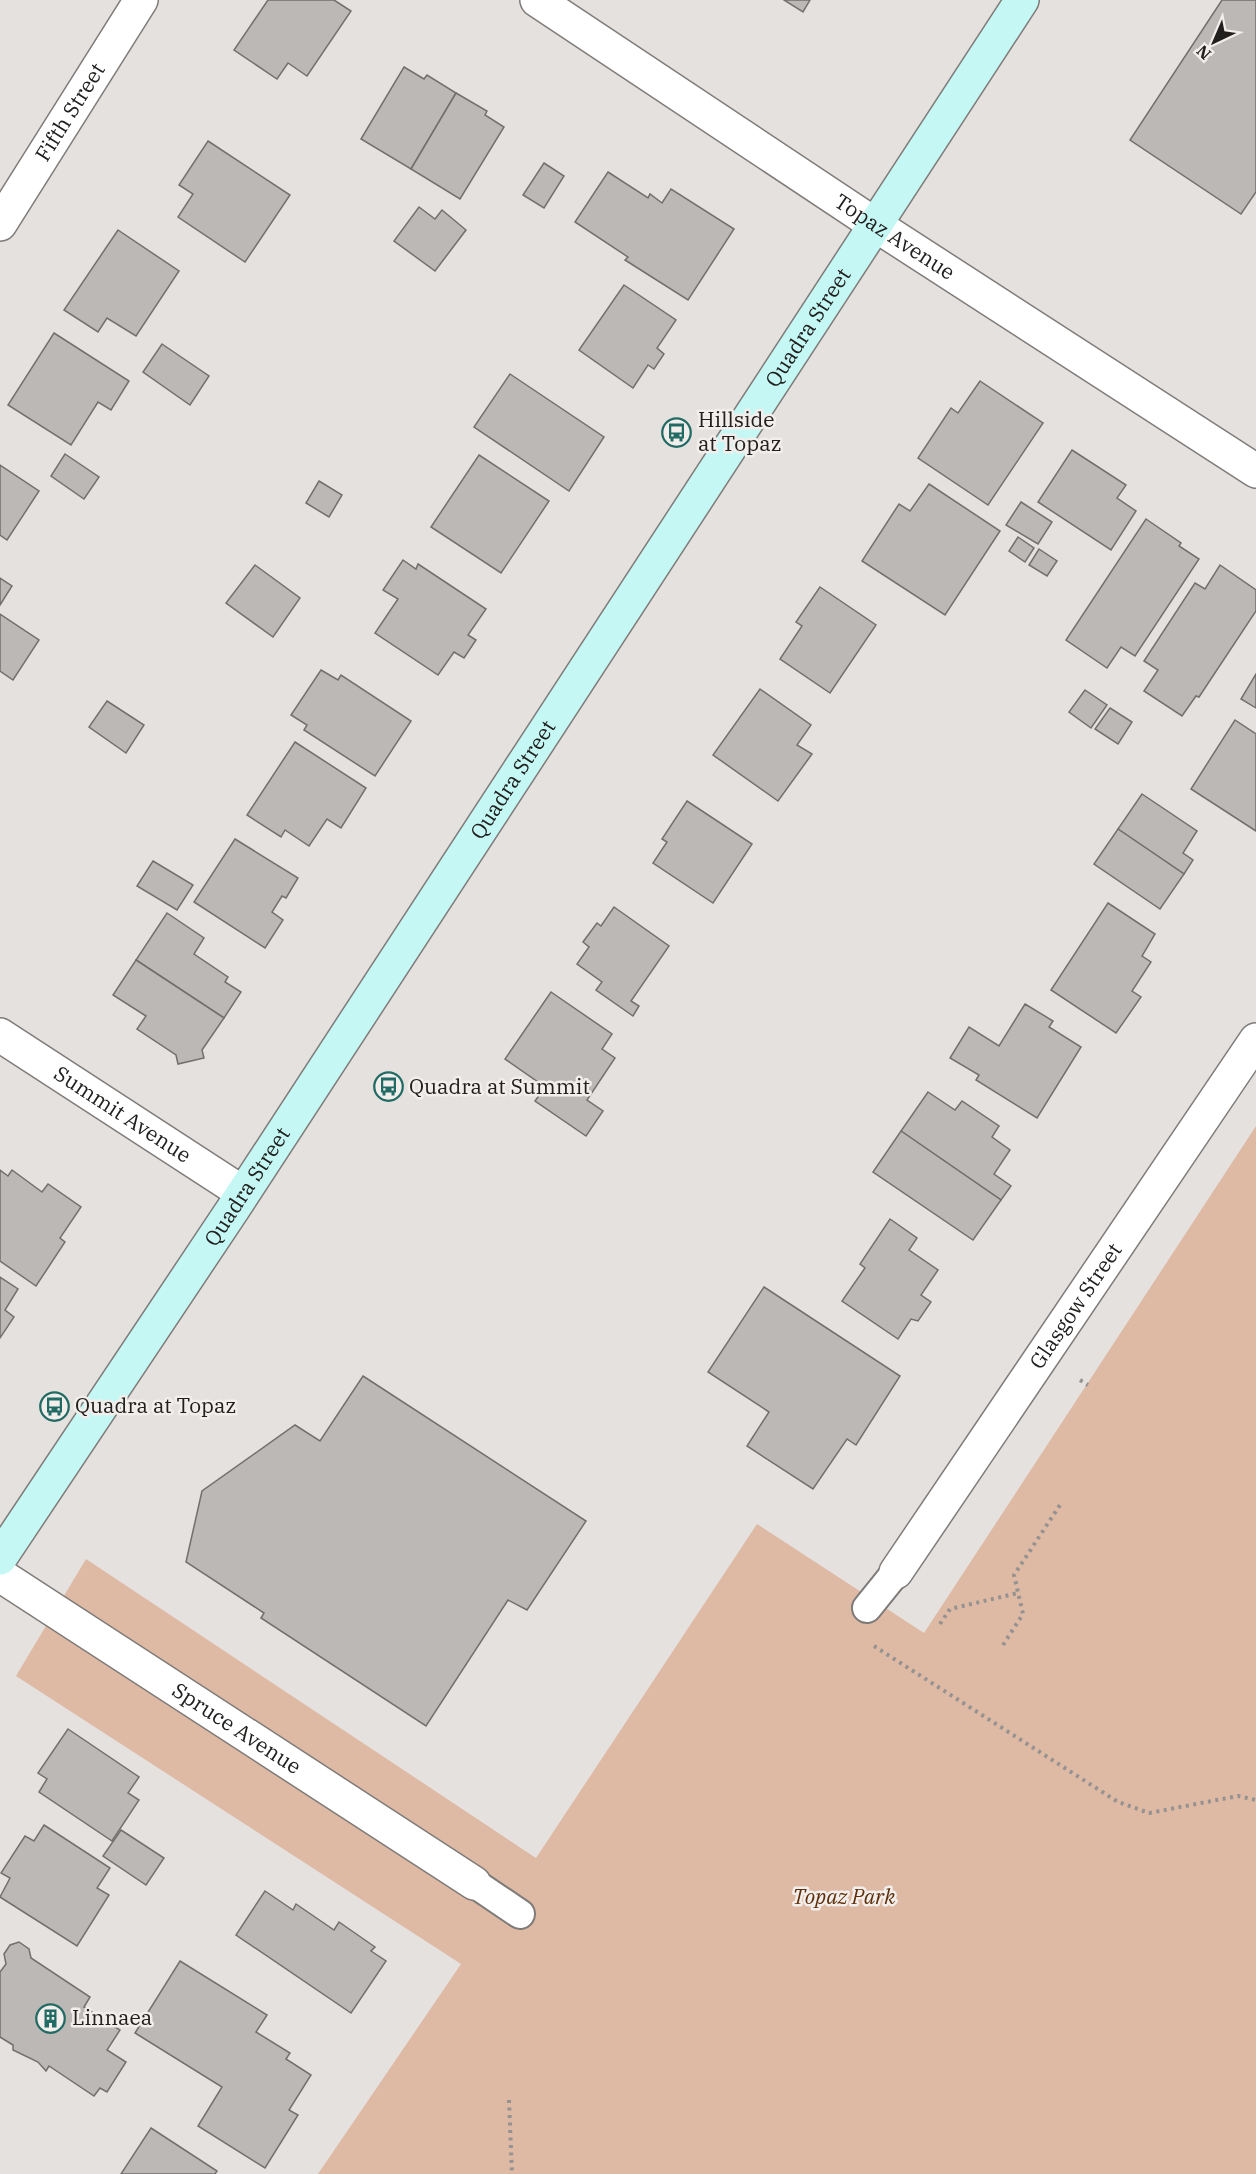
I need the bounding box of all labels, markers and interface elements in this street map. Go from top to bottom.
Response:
north arrow [1184,12,1244,72]
text: N [1192,41,1215,64]
street label: Fifth Street [28,57,111,166]
street label: Topaz Avenue [829,187,961,286]
street label: Quadra Street [758,262,856,392]
place label: Hillside at Topaz [698,405,781,457]
bus stop icon: Hillside at Topaz [661,416,693,448]
street label: Quadra Street [463,714,561,844]
street label: Summit Avenue [49,1059,197,1169]
bus stop icon: Quadra at Summit [372,1071,404,1103]
place label: Quadra at Summit [409,1072,590,1100]
street label: Quadra Street [197,1121,296,1251]
street label: Glasgow Street [1022,1237,1128,1374]
bus stop icon: Quadra at Topaz [38,1390,70,1422]
place label: Quadra at Topaz [75,1391,236,1419]
street label: Spruce Avenue [167,1676,307,1780]
park label: Topaz Park [793,1882,896,1910]
building icon: Linnaea [35,2002,67,2034]
place label: Linnaea [72,2003,152,2031]

